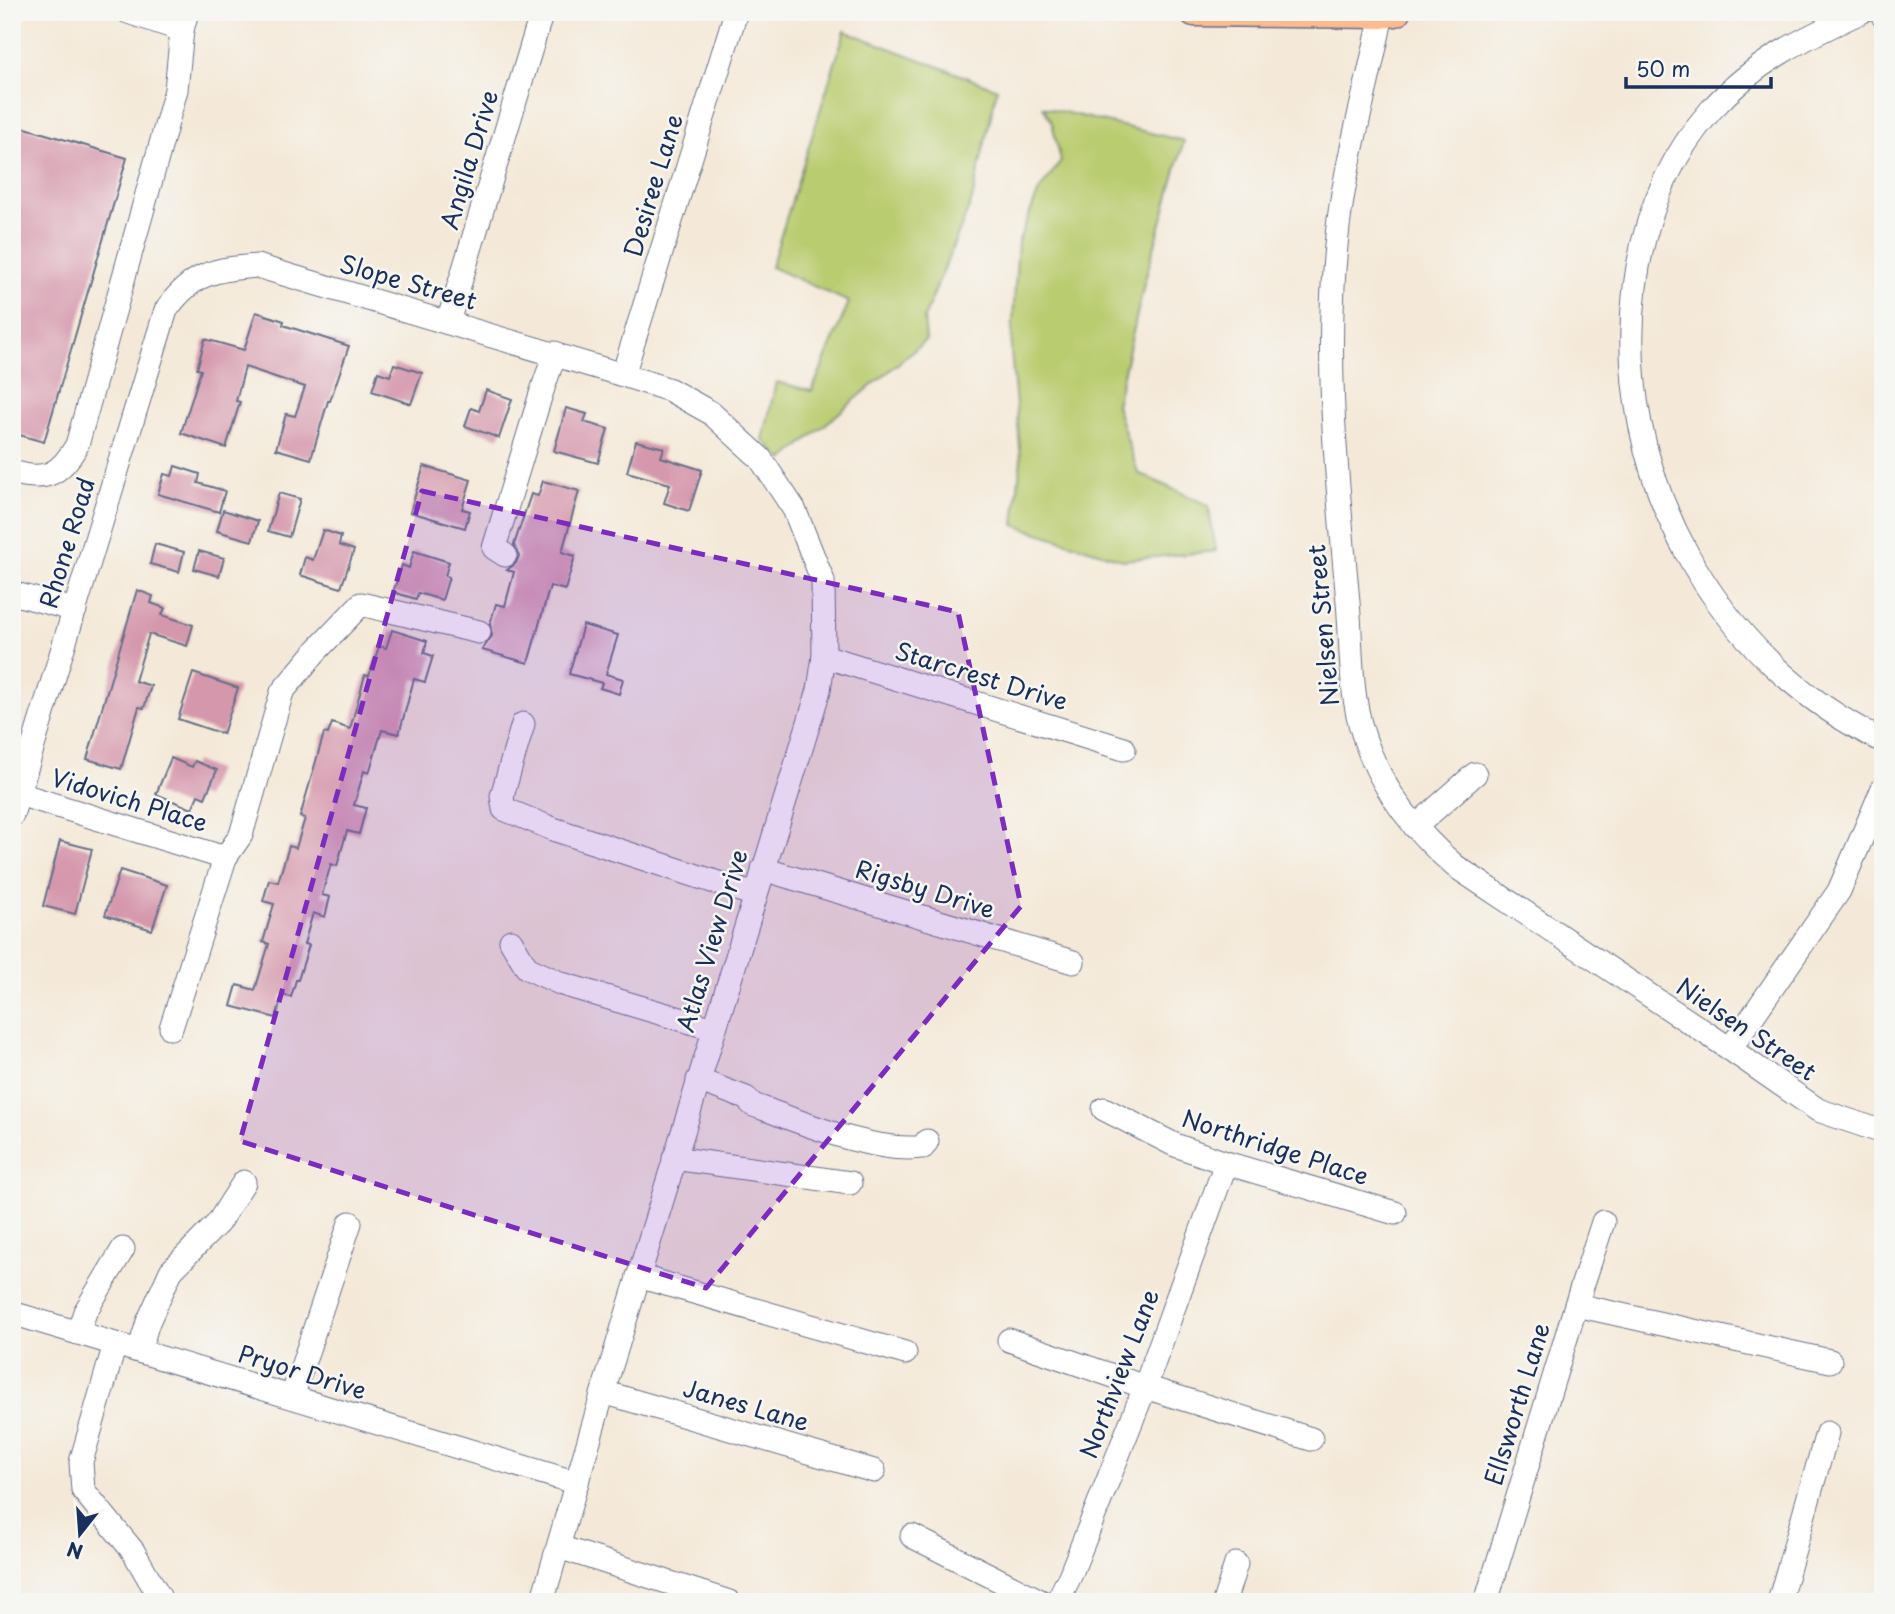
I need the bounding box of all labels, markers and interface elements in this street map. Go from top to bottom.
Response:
scale bar [1626,46,1771,90]
text: 50 m [1636,52,1690,84]
street label: Angila Drive [430,85,506,233]
street label: Desiree Lane [613,109,691,262]
street label: Slope Street [336,244,482,318]
street label: Rhone Road [29,473,103,612]
street label: Nielsen Street [1297,543,1347,707]
street label: Starcrest Drive [891,632,1072,718]
street label: Vidovich Place [47,758,212,840]
street label: Atlas View Drive [666,845,756,1036]
street label: Rigsby Drive [851,850,1000,926]
street label: Nielsen Street [1670,968,1824,1089]
street label: Northridge Place [1178,1099,1373,1193]
street label: Northview Lane [1069,1283,1167,1463]
street label: Ellsworth Lane [1474,1318,1558,1489]
street label: Pryor Drive [234,1335,371,1408]
street label: Janes Lane [679,1369,814,1439]
north arrow [46,1498,116,1568]
text: N [63,1536,86,1567]

